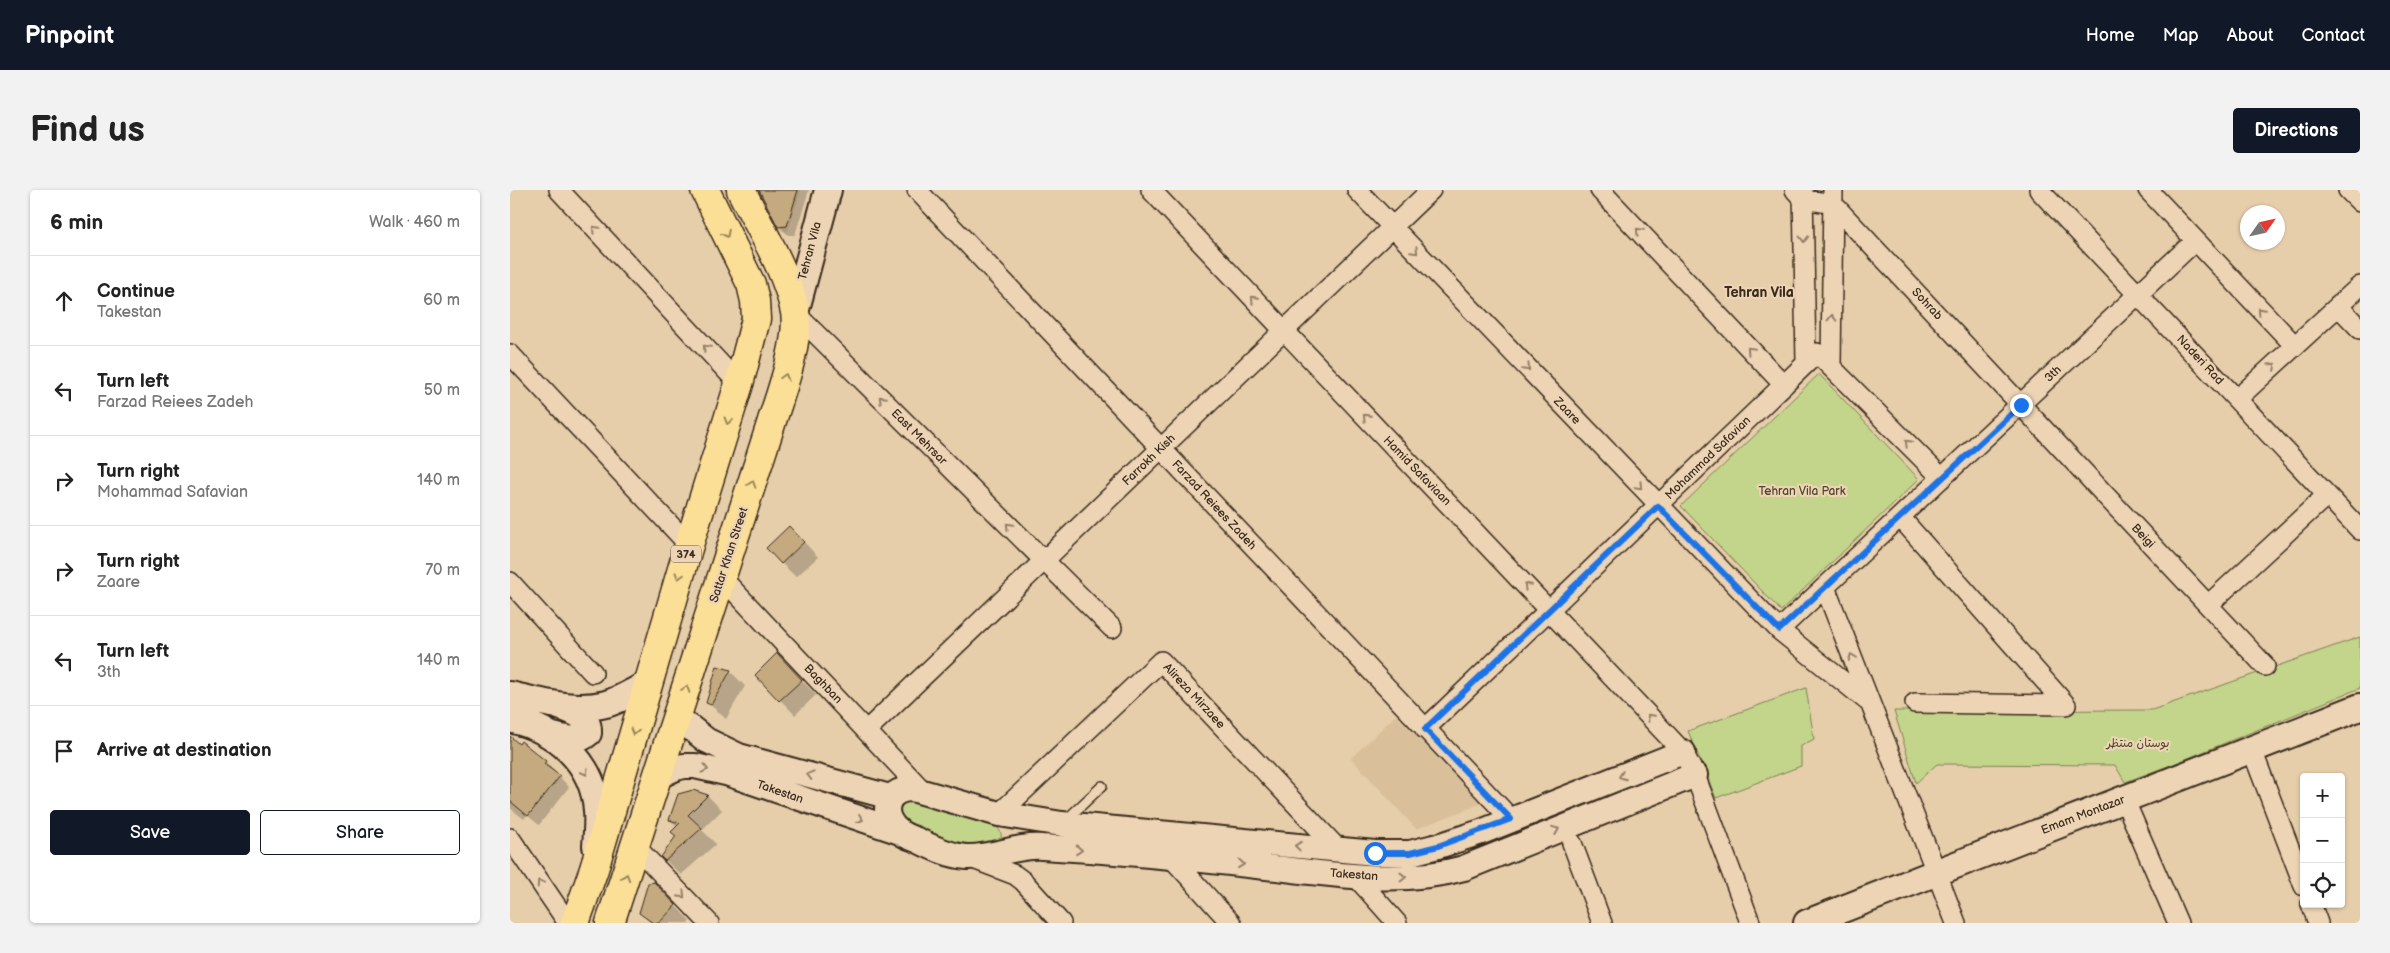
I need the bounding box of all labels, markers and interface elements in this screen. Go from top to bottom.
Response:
text: Pinpoint [25,21,114,50]
text: Home [2086,25,2135,46]
text: Map [2163,25,2199,46]
text: About [2227,25,2274,46]
text: Contact [2302,25,2365,46]
button: Directions [2233,108,2360,153]
text: Find us [30,109,145,152]
north arrow [2240,205,2285,250]
text: 6 min [50,210,103,235]
text: Walk · 460 m [369,213,460,232]
street label: Tehran Vila [795,220,825,282]
one-way arrow [592,225,601,234]
one-way arrow [1636,228,1645,237]
one-way arrow [720,229,731,238]
one-way arrow [1799,235,1809,243]
one-way arrow [1409,245,1418,254]
text: Continue [97,280,175,303]
district label: Tehran Vila [1724,284,1794,301]
street label: Sohrab [1908,285,1946,323]
icon: ahead [50,287,78,315]
text: 60 m [423,291,460,310]
one-way arrow [1251,296,1260,305]
text: Takestan [97,303,161,322]
one-way arrow [2258,307,2267,316]
one-way arrow [1827,314,1837,322]
street label: Naderi Rad [2173,332,2227,388]
one-way arrow [703,344,712,353]
one-way arrow [1747,346,1756,355]
street label: 3th [2041,362,2065,386]
one-way arrow [1521,363,1530,372]
one-way arrow [2267,363,2276,372]
text: Turn left [97,370,169,393]
one-way arrow [779,374,789,382]
icon: left [50,377,78,405]
text: 50 m [424,381,460,400]
text: Farzad Reiees Zadeh [97,393,253,412]
street label: Zaare [1550,394,1584,428]
route end [2010,394,2033,417]
one-way arrow [878,396,887,405]
street label: East Mehrsar [888,406,951,469]
street label: Mohammad Safavian [1662,413,1754,503]
one-way arrow [1363,414,1372,423]
one-way arrow [723,417,733,425]
street label: Farrokh Kish [1119,431,1179,489]
street label: Hamid Safaviaan [1380,433,1454,509]
one-way arrow [1904,440,1913,449]
street label: Farzad Reiees Zadeh [1169,457,1260,553]
text: Turn right [97,460,180,483]
icon: right [50,467,78,495]
text: 140 m [417,471,460,490]
one-way arrow [1633,480,1642,489]
one-way arrow [746,481,756,489]
text: Mohammad Safavian [97,483,248,502]
park label: Tehran Vila Park [1758,484,1846,499]
street label: Sattar Khan Street [707,505,752,605]
street label: Beigi [2128,521,2158,551]
one-way arrow [1006,523,1015,532]
road number: 374 [671,546,701,562]
text: Turn right [97,550,180,573]
icon: right [50,557,78,585]
text: 70 m [425,561,460,580]
one-way arrow [675,572,685,580]
text: Zaare [97,573,140,592]
one-way arrow [1524,582,1533,591]
text: Turn left [97,640,169,663]
icon: left [50,647,78,675]
text: 140 m [417,651,460,670]
one-way arrow [1848,653,1859,662]
street label: Alireza Mirzaee [1160,660,1228,732]
street label: Baghban [801,661,846,707]
text: 3th [97,663,121,682]
one-way arrow [681,685,691,694]
one-way arrow [1647,713,1656,722]
one-way arrow [629,728,639,736]
park label: بوستان منتظر [2106,736,2169,751]
icon: arrive [50,737,78,765]
text: Arrive at destination [97,739,272,762]
one-way arrow [701,763,710,774]
one-way arrow [579,766,589,775]
one-way arrow [1618,770,1626,780]
one-way arrow [806,771,814,781]
map controls [2300,773,2345,908]
button: + [2300,773,2345,818]
street label: Takestan [755,777,806,807]
street label: Emam Montazar [2039,792,2128,838]
button: Save [50,810,250,855]
button: Share [260,810,460,855]
one-way arrow [855,813,863,823]
button: − [2300,818,2345,863]
one-way arrow [1552,825,1560,835]
one-way arrow [1294,840,1302,851]
route start [1364,842,1387,865]
one-way arrow [1075,844,1083,855]
one-way arrow [1237,858,1245,869]
button: locate [2300,863,2345,908]
street label: Takestan [1329,866,1379,884]
one-way arrow [1399,872,1407,882]
one-way arrow [620,873,630,882]
one-way arrow [537,879,547,888]
one-way arrow [676,889,685,898]

